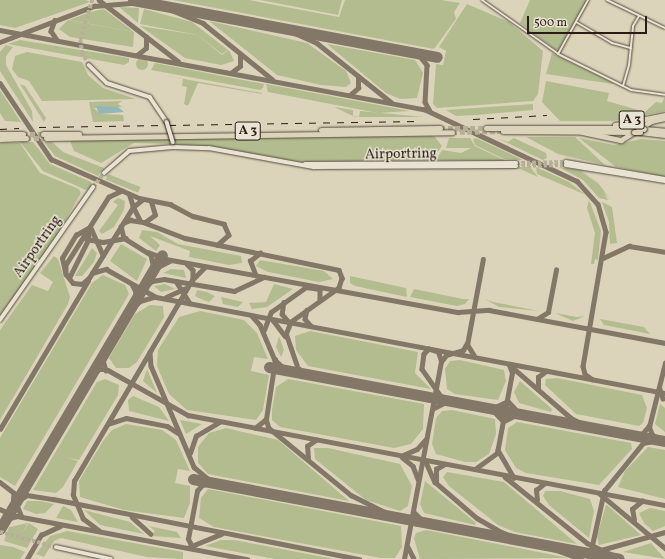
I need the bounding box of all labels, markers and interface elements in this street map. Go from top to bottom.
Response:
scale bar [529,8,649,34]
text: 500 m [534,15,567,31]
road number: A 3 [618,109,646,131]
road number: A 3 [234,120,262,142]
street label: Airportring [365,146,437,164]
street label: Airportring [11,213,65,281]

